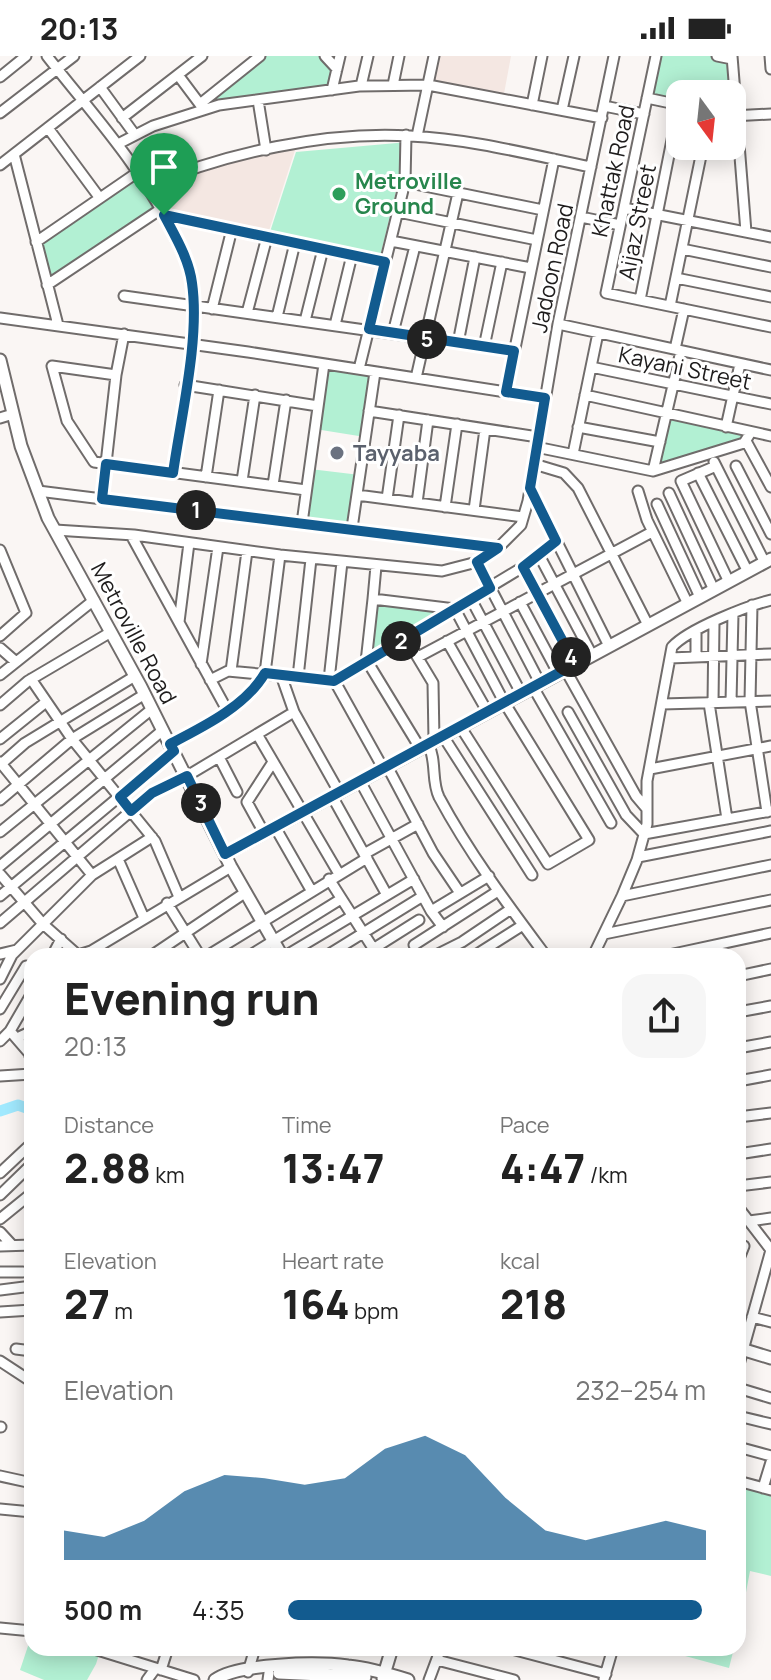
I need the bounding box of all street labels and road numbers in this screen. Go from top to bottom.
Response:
street label: Khattak Road [584,102,642,240]
street label: Aijaz Street [611,161,663,283]
street label: Jadoon Road [524,201,580,335]
street label: Kayani Street [616,339,754,397]
street label: Metroville Road [84,557,184,709]

